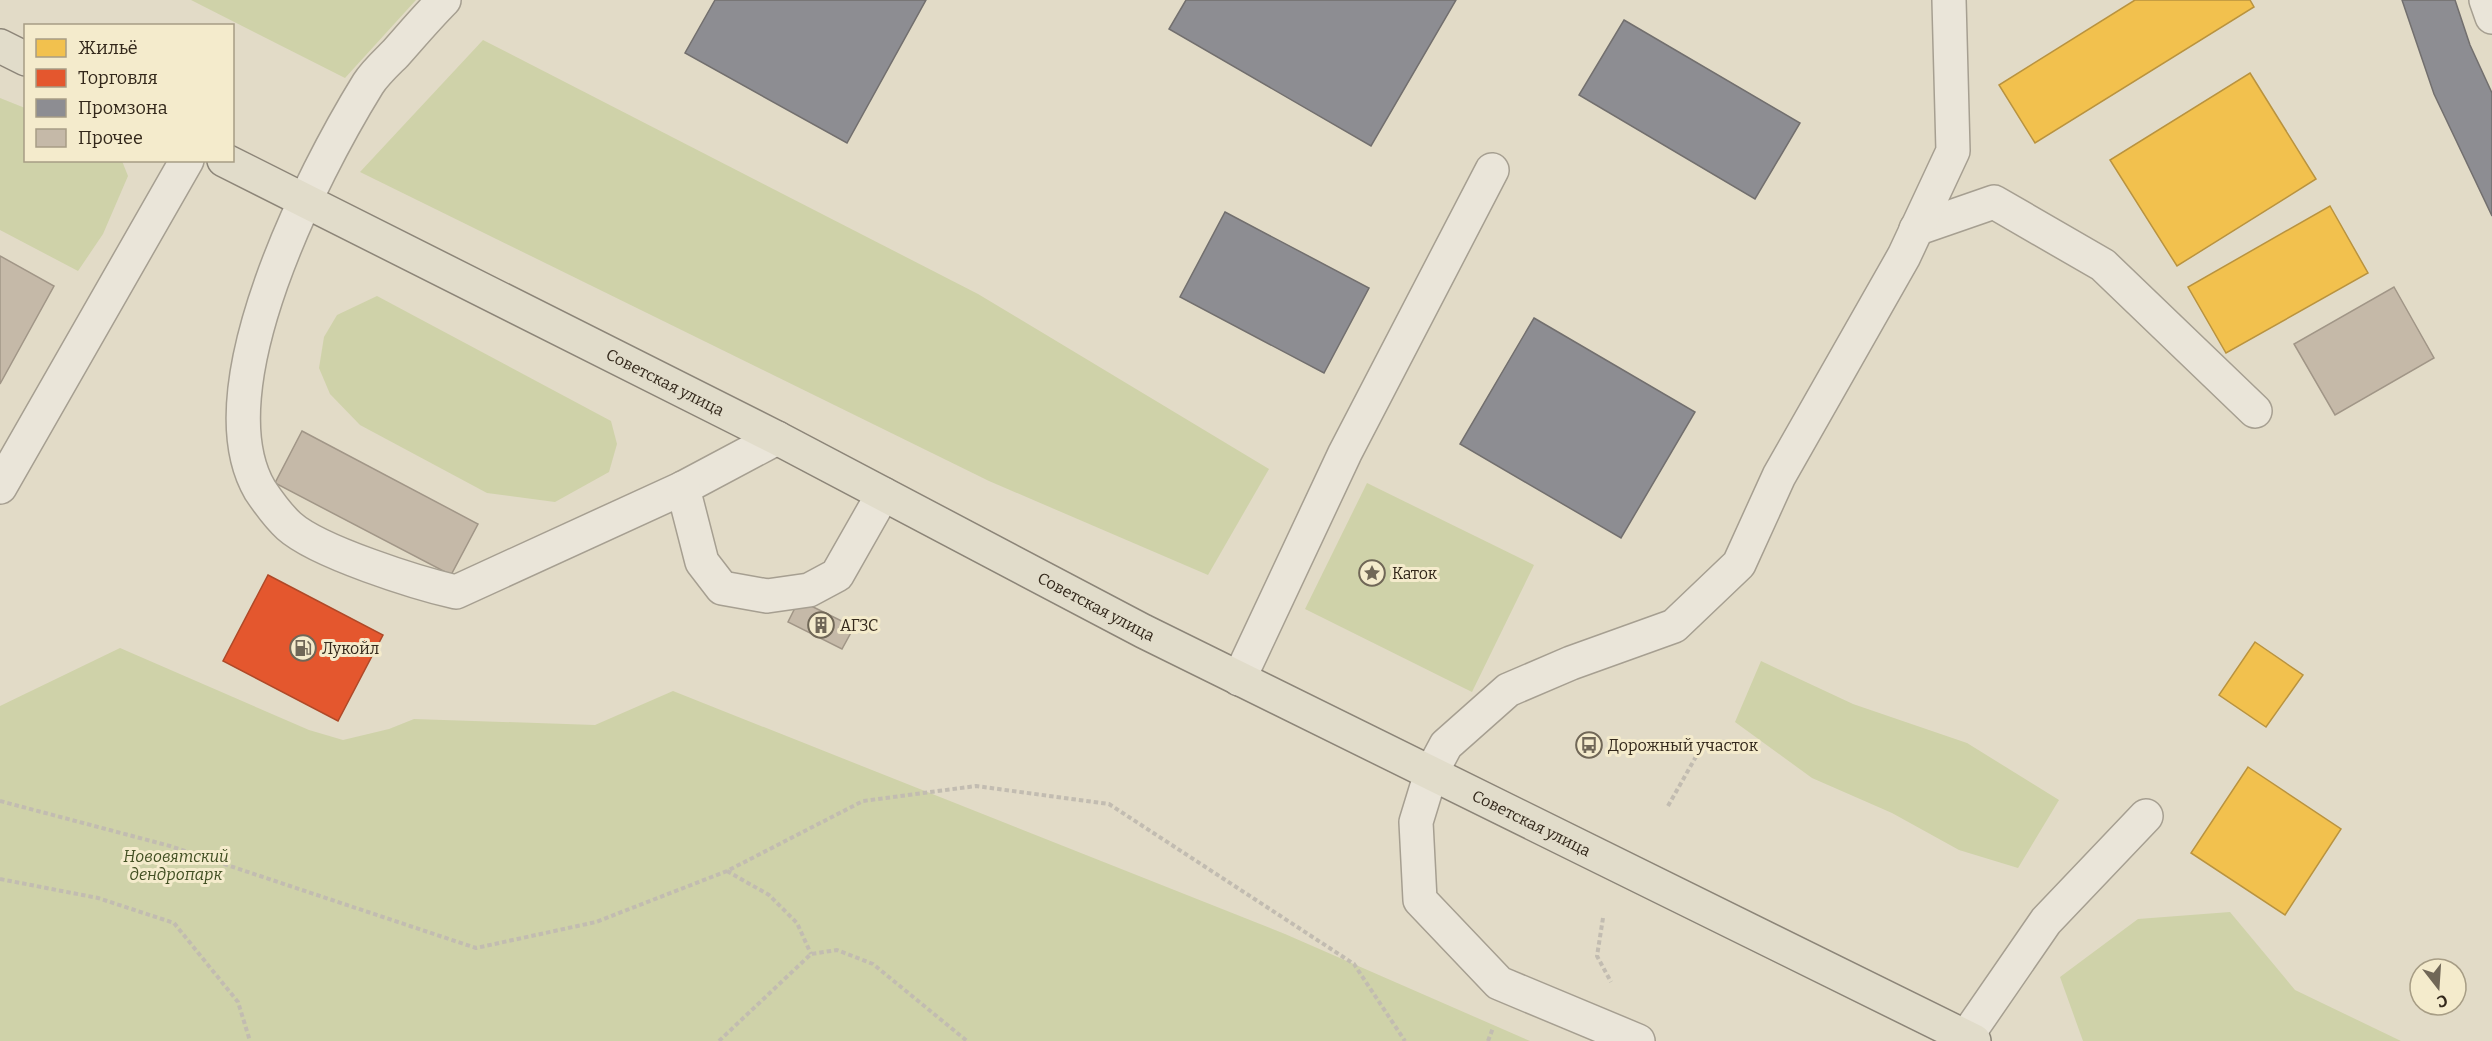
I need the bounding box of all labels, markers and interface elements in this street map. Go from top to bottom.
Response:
legend [24,24,234,162]
text: Жильё [78,37,138,59]
text: Торговля [78,67,158,89]
text: Промзона [78,97,168,119]
text: Прочее [78,127,143,149]
street label: Советская улица [603,344,728,420]
place icon: Каток [1357,558,1387,588]
place label: Каток [1392,564,1438,583]
street label: Советская улица [1035,568,1158,645]
building icon: АГЗС [806,610,836,640]
place label: АГЗС [840,616,878,635]
fuel station icon: Лукойл [288,633,318,663]
place label: Лукойл [322,639,379,658]
bus stop icon: Дорожный участок [1574,730,1604,760]
place label: Дорожный участок [1608,736,1759,755]
street label: Советская улица [1469,786,1594,860]
park label: Нововятский дендропарк [123,847,229,884]
north arrow [2408,957,2468,1017]
text: С [2435,990,2450,1011]

